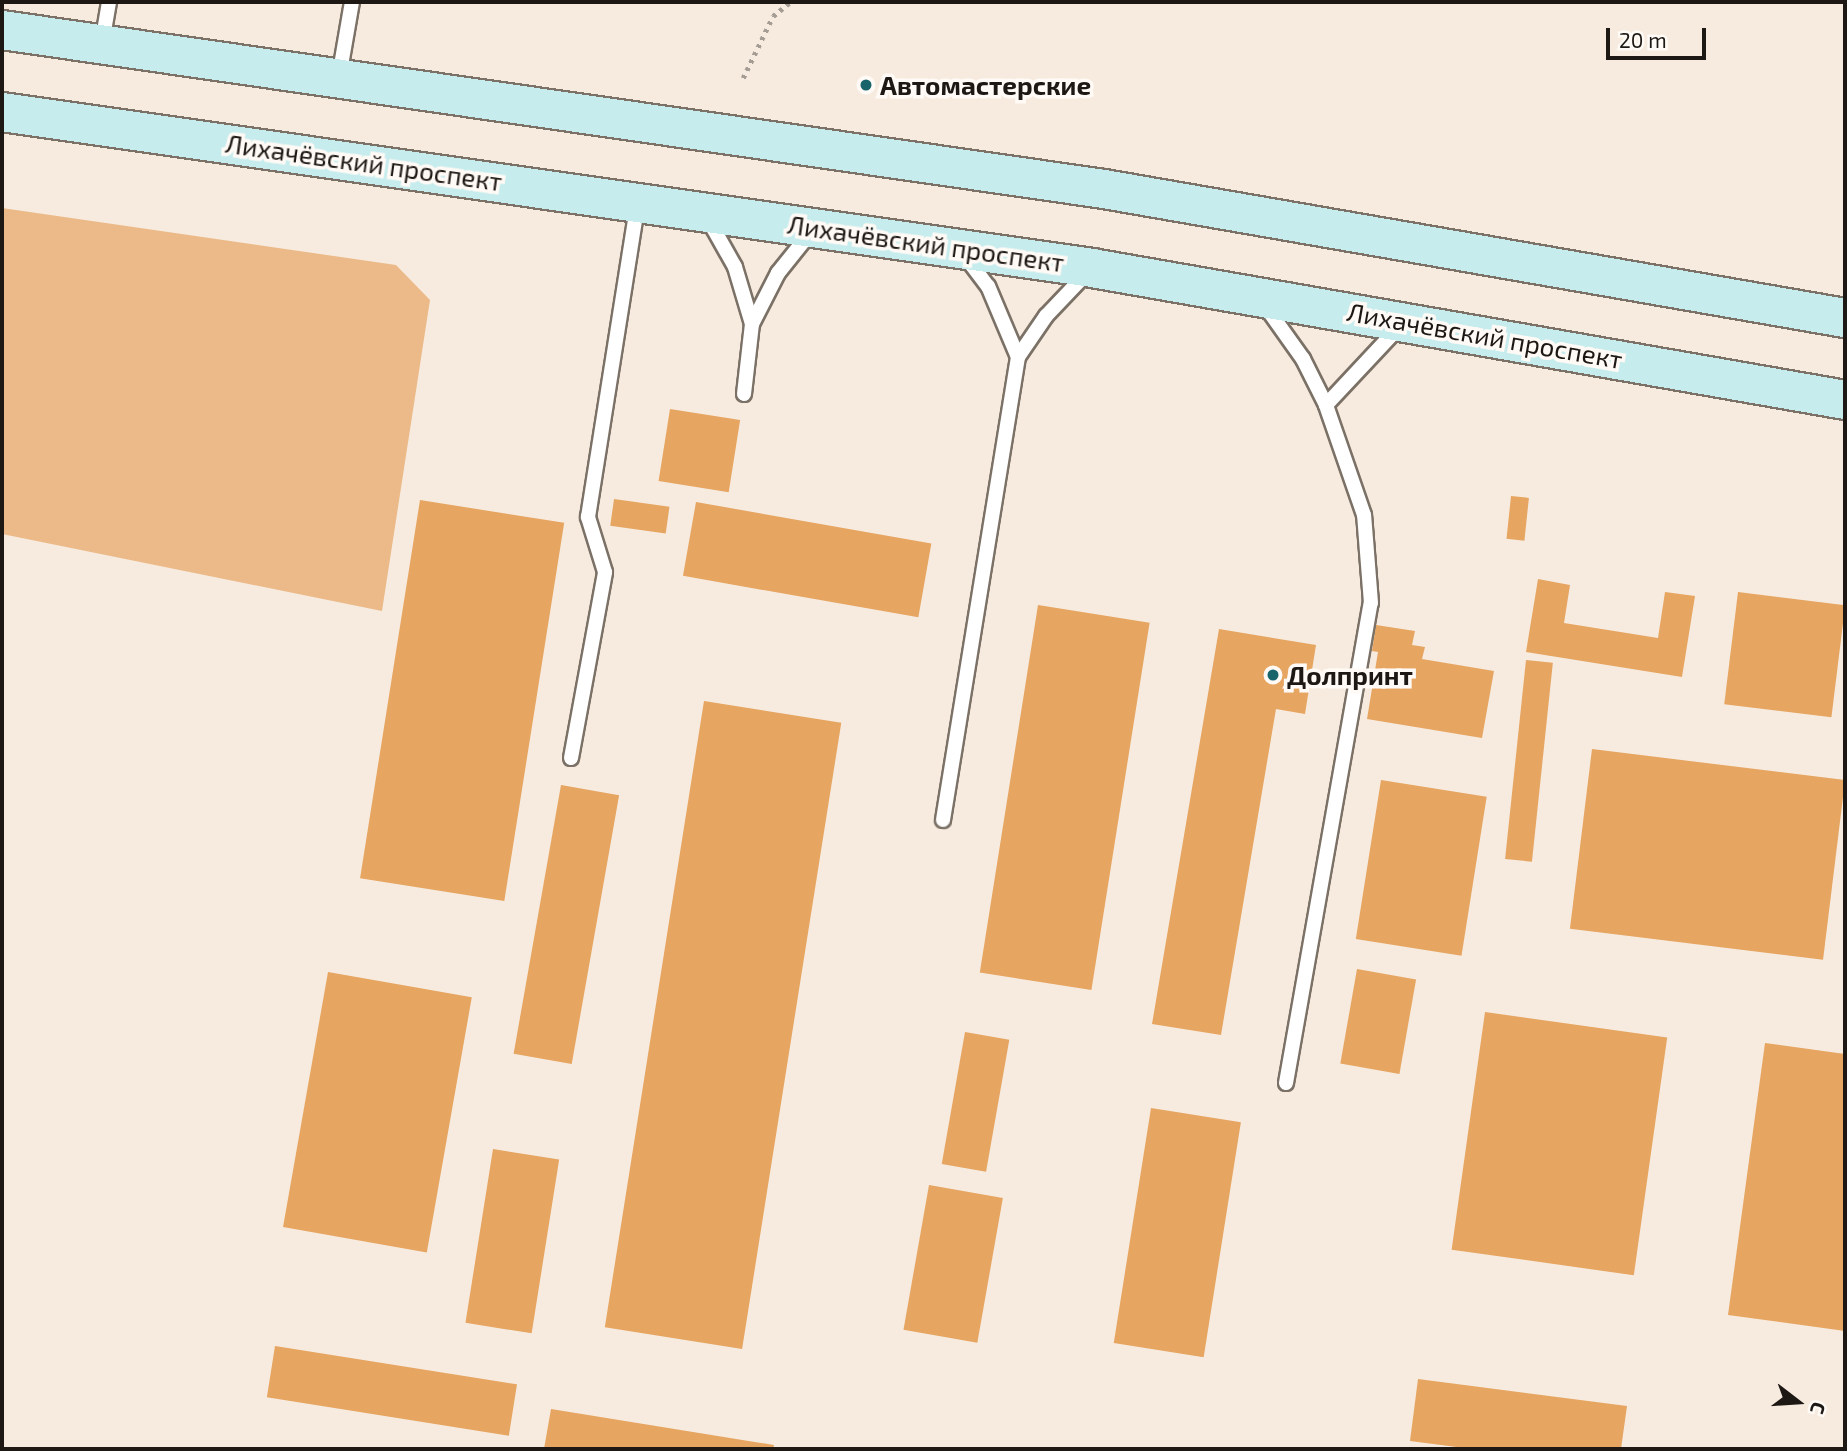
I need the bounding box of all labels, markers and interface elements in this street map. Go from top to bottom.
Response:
scale bar [1609,14,1709,58]
text: 20 m [1619,27,1667,52]
place label: Автомастерские [880,69,1091,101]
marker: Автомастерские [858,77,874,93]
street label: Лихачёвский проспект [224,127,504,197]
street label: Лихачёвский проспект [786,208,1066,278]
street label: Лихачёвский проспект [1345,295,1625,375]
place label: Долпринт [1287,659,1413,691]
marker: Долпринт [1265,667,1281,683]
north arrow [1763,1367,1833,1437]
text: С [1806,1400,1831,1417]

